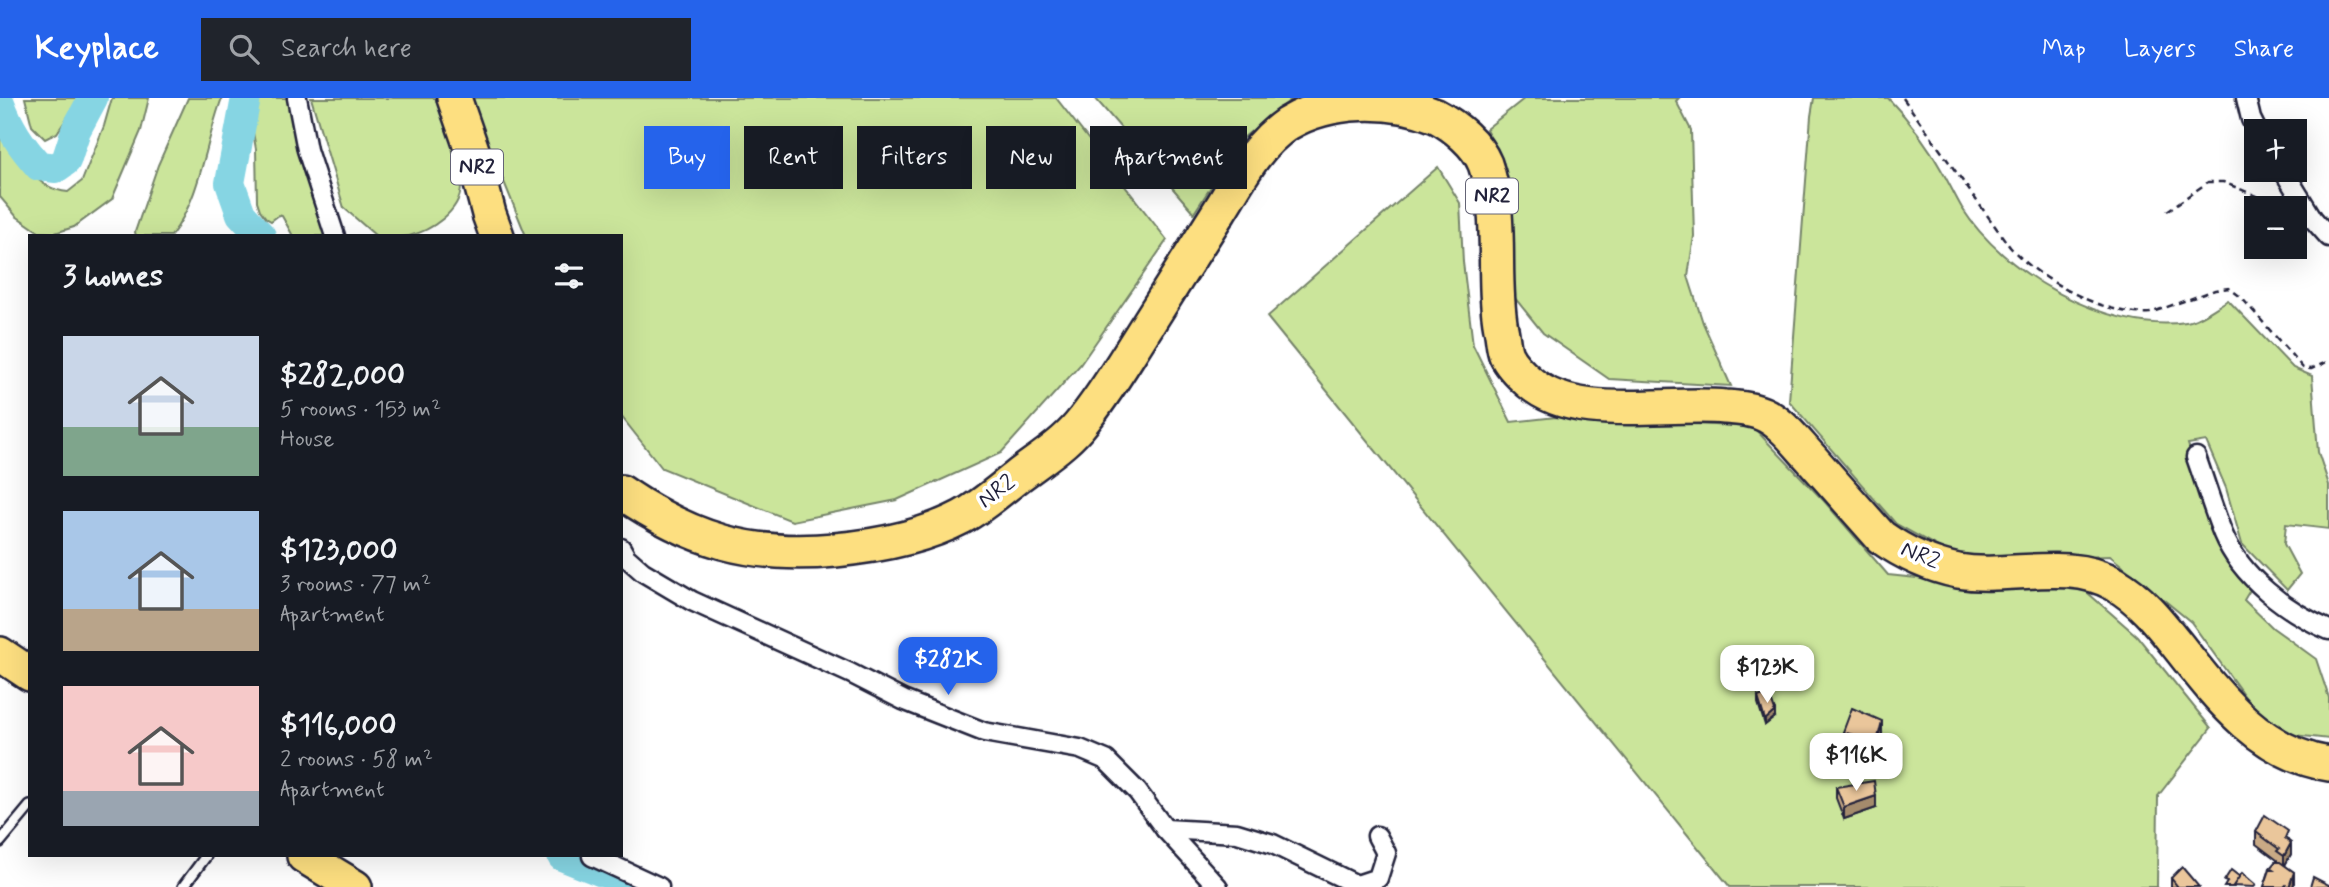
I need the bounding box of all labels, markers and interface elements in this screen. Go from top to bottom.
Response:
search box [201,18,691,81]
text: Keyplace [35,27,159,71]
icon: search [225,30,263,68]
text: Search here [281,32,412,66]
text: Map [2042,34,2086,65]
text: Layers [2124,34,2196,65]
text: Share [2234,34,2294,65]
map controls [2244,119,2307,259]
button: + [2244,119,2307,182]
chip: Buy [644,126,730,189]
chip: Rent [744,126,843,189]
chip: Filters [857,126,972,189]
chip: New [986,126,1076,189]
chip: Apartment [1090,126,1247,189]
road number: NR2 [451,150,503,184]
road number: NR2 [1466,178,1518,214]
button: − [2244,196,2307,259]
text: 3 homes [63,257,163,296]
icon: filters [550,257,588,295]
text: $282,000 [280,356,405,395]
icon: home [119,364,203,448]
text: 5 rooms · 153 m² [280,395,441,425]
text: House [280,425,334,455]
street label: NR2 [972,468,1022,516]
text: $123,000 [280,531,398,570]
street label: NR2 [1896,534,1944,578]
icon: home [119,539,203,623]
text: 3 rooms · 77 m² [280,570,431,600]
text: Apartment [280,600,385,630]
pin: $282K [899,638,997,697]
text: $282K [914,645,982,675]
pin: $123K [1718,646,1816,705]
text: $123K [1736,653,1798,683]
text: $116,000 [280,706,397,745]
icon: home [119,714,203,798]
pin: $116K [1807,734,1905,793]
text: $116K [1826,741,1886,771]
text: 2 rooms · 58 m² [280,745,433,775]
text: Apartment [280,775,385,805]

